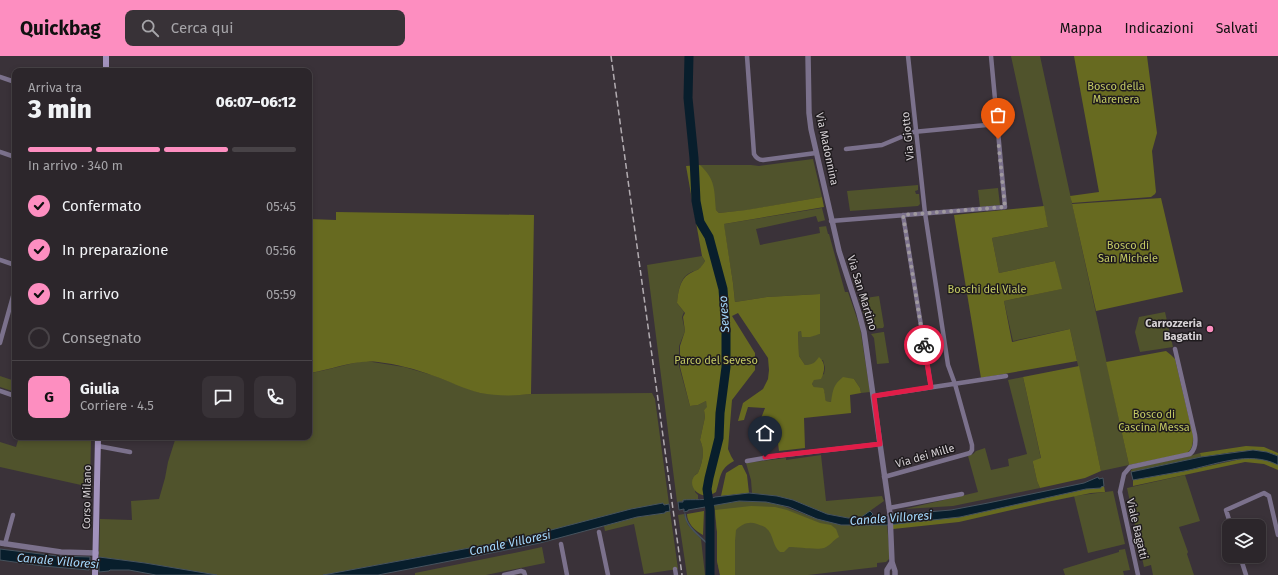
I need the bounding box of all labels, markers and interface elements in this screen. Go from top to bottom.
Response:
search box [125,10,405,46]
text: Quickbag [20,17,101,40]
icon: search [139,17,161,39]
text: Cerca qui [171,19,233,37]
text: Mappa [1060,20,1102,37]
text: Indicazioni [1124,20,1194,37]
text: Salvati [1216,20,1258,37]
text: Arriva tra [28,80,82,95]
park label: Bosco della Marenera [1087,80,1145,106]
text: 06:07–06:12 [216,93,296,111]
text: 3 min [28,94,92,125]
pin [981,98,1015,139]
icon: bag [987,104,1009,126]
street label: Via Madonnina [813,111,841,187]
street label: Via Giotto [899,111,917,161]
text: In arrivo · 340 m [28,158,123,173]
icon: check [28,195,50,217]
text: Confermato [62,197,141,215]
text: 05:45 [266,199,296,214]
icon: check [28,239,50,261]
park label: Bosco di San Michele [1098,239,1158,265]
text: In preparazione [62,241,168,259]
text: 05:56 [266,243,296,258]
street label: Via San Martino [844,254,880,332]
icon: check [28,283,50,305]
park label: Boschi del Viale [948,283,1026,296]
text: In arrivo [62,285,119,303]
text: 05:59 [266,287,296,302]
water label: Seveso [716,295,732,334]
place label: Carrozzeria Bagatin [1145,317,1202,343]
marker: Carrozzeria Bagatin [1205,324,1215,334]
courier [904,325,944,365]
text: Consegnato [62,329,142,347]
icon: bike [913,334,935,356]
park label: Parco del Seveso [674,354,758,367]
button: chat [202,376,244,418]
button: phone [254,376,296,418]
text: Giulia [80,380,119,398]
text: G [44,388,54,406]
text: Corriere · 4.5 [80,398,154,413]
park label: Bosco di Cascina Messa [1118,408,1190,434]
pin [748,416,782,457]
icon: home [754,422,776,444]
street label: Via dei Mille [894,441,956,471]
street label: Corso Milano [80,465,94,529]
street label: Viale Bagatti [1124,497,1150,561]
water label: Canale Villoresi [849,508,933,528]
map controls [1222,519,1266,563]
button: layers [1222,519,1266,563]
water label: Canale Villoresi [468,527,553,558]
water label: Canale Villoresi [16,550,100,572]

